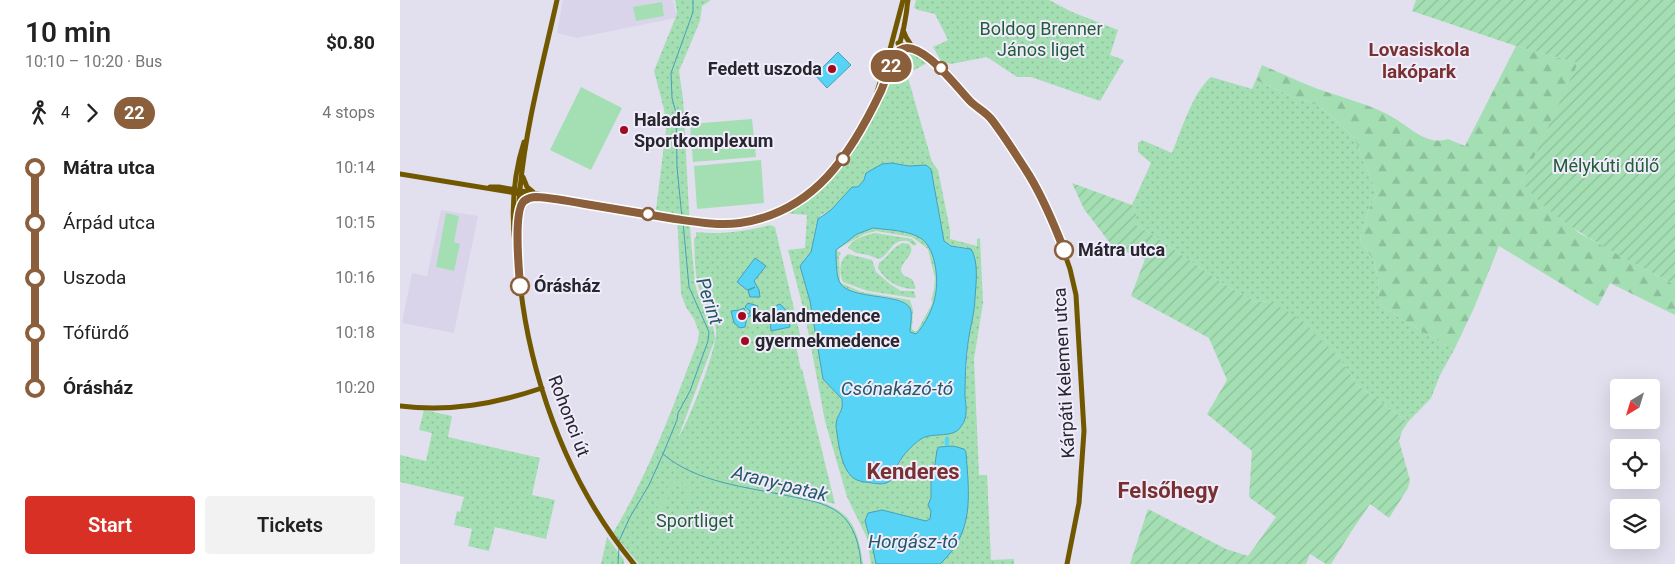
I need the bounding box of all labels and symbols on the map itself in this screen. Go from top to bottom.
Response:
park label: Boldog Brenner János liget [979,18,1103,60]
district label: Lovasiskola lakópark [1368,38,1470,83]
line badge: 22 [868,50,914,82]
place label: Fedett uszoda [708,58,822,79]
unlabelled marker [934,61,948,75]
marker: Fedett uszoda [826,63,838,75]
place label: Haladás Sportkomplexum [634,109,773,151]
marker: Haladás Sportkomplexum [618,124,630,136]
unlabelled marker [836,152,850,166]
park label: Mélykúti dűlő [1553,155,1659,176]
unlabelled marker [641,207,655,221]
place label: Mátra utca [1078,239,1165,260]
marker: Mátra utca [1054,240,1074,260]
place label: Órásház [534,275,600,296]
water label: Perint [691,275,728,329]
marker: Órásház [510,276,530,296]
street label: Kárpáti Kelemen utca [1049,287,1078,459]
place label: kalandmedence [752,305,881,326]
marker: kalandmedence [736,310,748,322]
place label: gyermekmedence [755,330,900,351]
marker: gyermekmedence [739,335,751,347]
street label: Rohonci út [544,372,595,460]
water label: Csónakázó-tó [841,377,953,400]
north arrow [1610,379,1660,429]
district label: Kenderes [866,459,960,484]
water label: Arany-patak [729,460,831,507]
district label: Felsőhegy [1117,478,1219,503]
park label: Sportliget [656,510,734,531]
water label: Horgász-tó [868,530,958,553]

